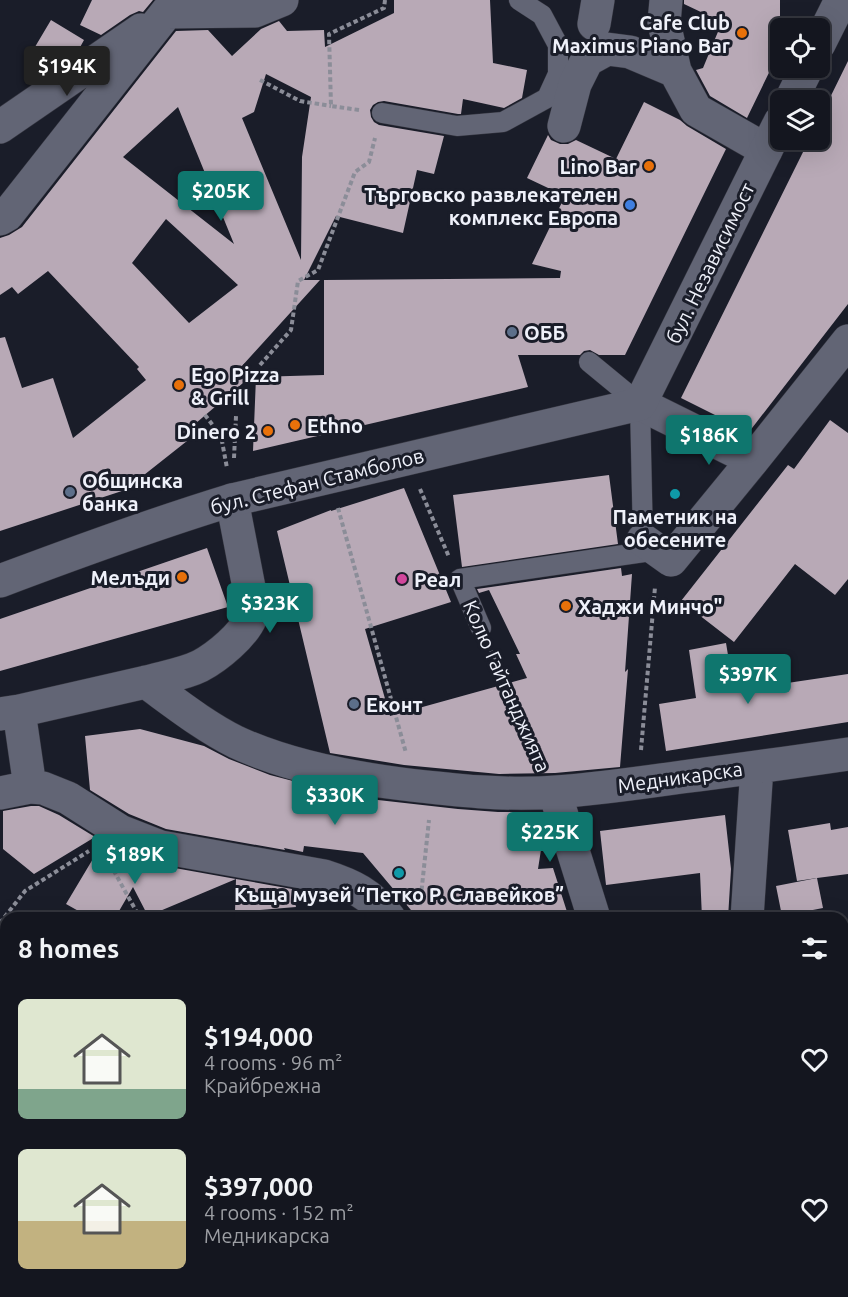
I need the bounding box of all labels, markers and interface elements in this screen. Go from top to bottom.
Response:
place label: Cafe Club Maximus Piano Bar [552,11,731,57]
map controls [770,18,830,150]
button: locate [770,18,830,78]
marker: Cafe Club Maximus Piano Bar [735,26,749,40]
pin: $194K [25,46,109,97]
text: $194K [38,54,96,77]
button: layers [770,90,830,150]
place label: Lino Bar [560,155,638,178]
marker: Lino Bar [642,159,656,173]
pin: $205K [179,171,263,222]
text: $205K [192,179,250,202]
street label: бул. Независимост [661,179,759,347]
place label: Търговско развлекателен комплекс Европа [364,183,618,229]
marker: Търговско развлекателен комплекс Европа [623,198,637,212]
place label: ОББ [524,321,565,344]
marker: ОББ [505,325,519,339]
place label: Ego Pizza & Grill [191,363,280,409]
marker: Ego Pizza & Grill [172,378,186,392]
place label: Ethno [307,414,363,437]
pin: $186K [667,415,751,466]
marker: Ethno [288,418,302,432]
place label: Dinero 2 [177,420,256,443]
text: $186K [680,423,738,446]
marker: Dinero 2 [261,424,275,438]
street label: бул. Стефан Стамболов [208,443,426,519]
place label: Общинска банка [82,469,183,515]
marker: Общинска банка [63,485,77,499]
marker: Паметник на обесените [668,487,682,501]
place label: Паметник на обесените [613,505,737,551]
place label: Мелъди [90,566,170,589]
place label: Реал [414,568,461,591]
marker: Мелъди [175,570,189,584]
marker: Реал [395,572,409,586]
pin: $323K [228,583,312,634]
text: $323K [241,591,299,614]
place label: Хаджи Минчо" [578,595,722,618]
street label: Колю Гайтанджията [459,597,555,775]
marker: Хаджи Минчо" [559,599,573,613]
pin: $397K [706,654,790,705]
text: $397K [719,662,777,685]
place label: Еконт [366,693,423,716]
marker: Еконт [347,697,361,711]
street label: Медникарска [616,757,744,797]
pin: $330K [293,775,377,826]
text: $330K [306,783,364,806]
pin: $225K [508,812,592,863]
text: $225K [521,820,579,843]
pin: $189K [93,834,177,885]
text: $189K [106,842,164,865]
marker: Къща музей “Петко Р. Славейков” [392,866,406,880]
place label: Къща музей “Петко Р. Славейков” [234,883,564,906]
icon: filters [798,932,831,965]
text: 8 homes [18,934,119,963]
text: $194,000 [204,1022,313,1051]
icon: home [66,1023,138,1095]
icon: heart [798,1043,831,1076]
text: 4 rooms · 96 m² [204,1051,342,1074]
text: Крайбрежна [204,1074,321,1097]
text: $397,000 [204,1172,313,1201]
icon: home [66,1173,138,1245]
icon: heart [798,1193,831,1226]
text: 4 rooms · 152 m² [204,1201,354,1224]
text: Медникарска [204,1224,330,1247]

